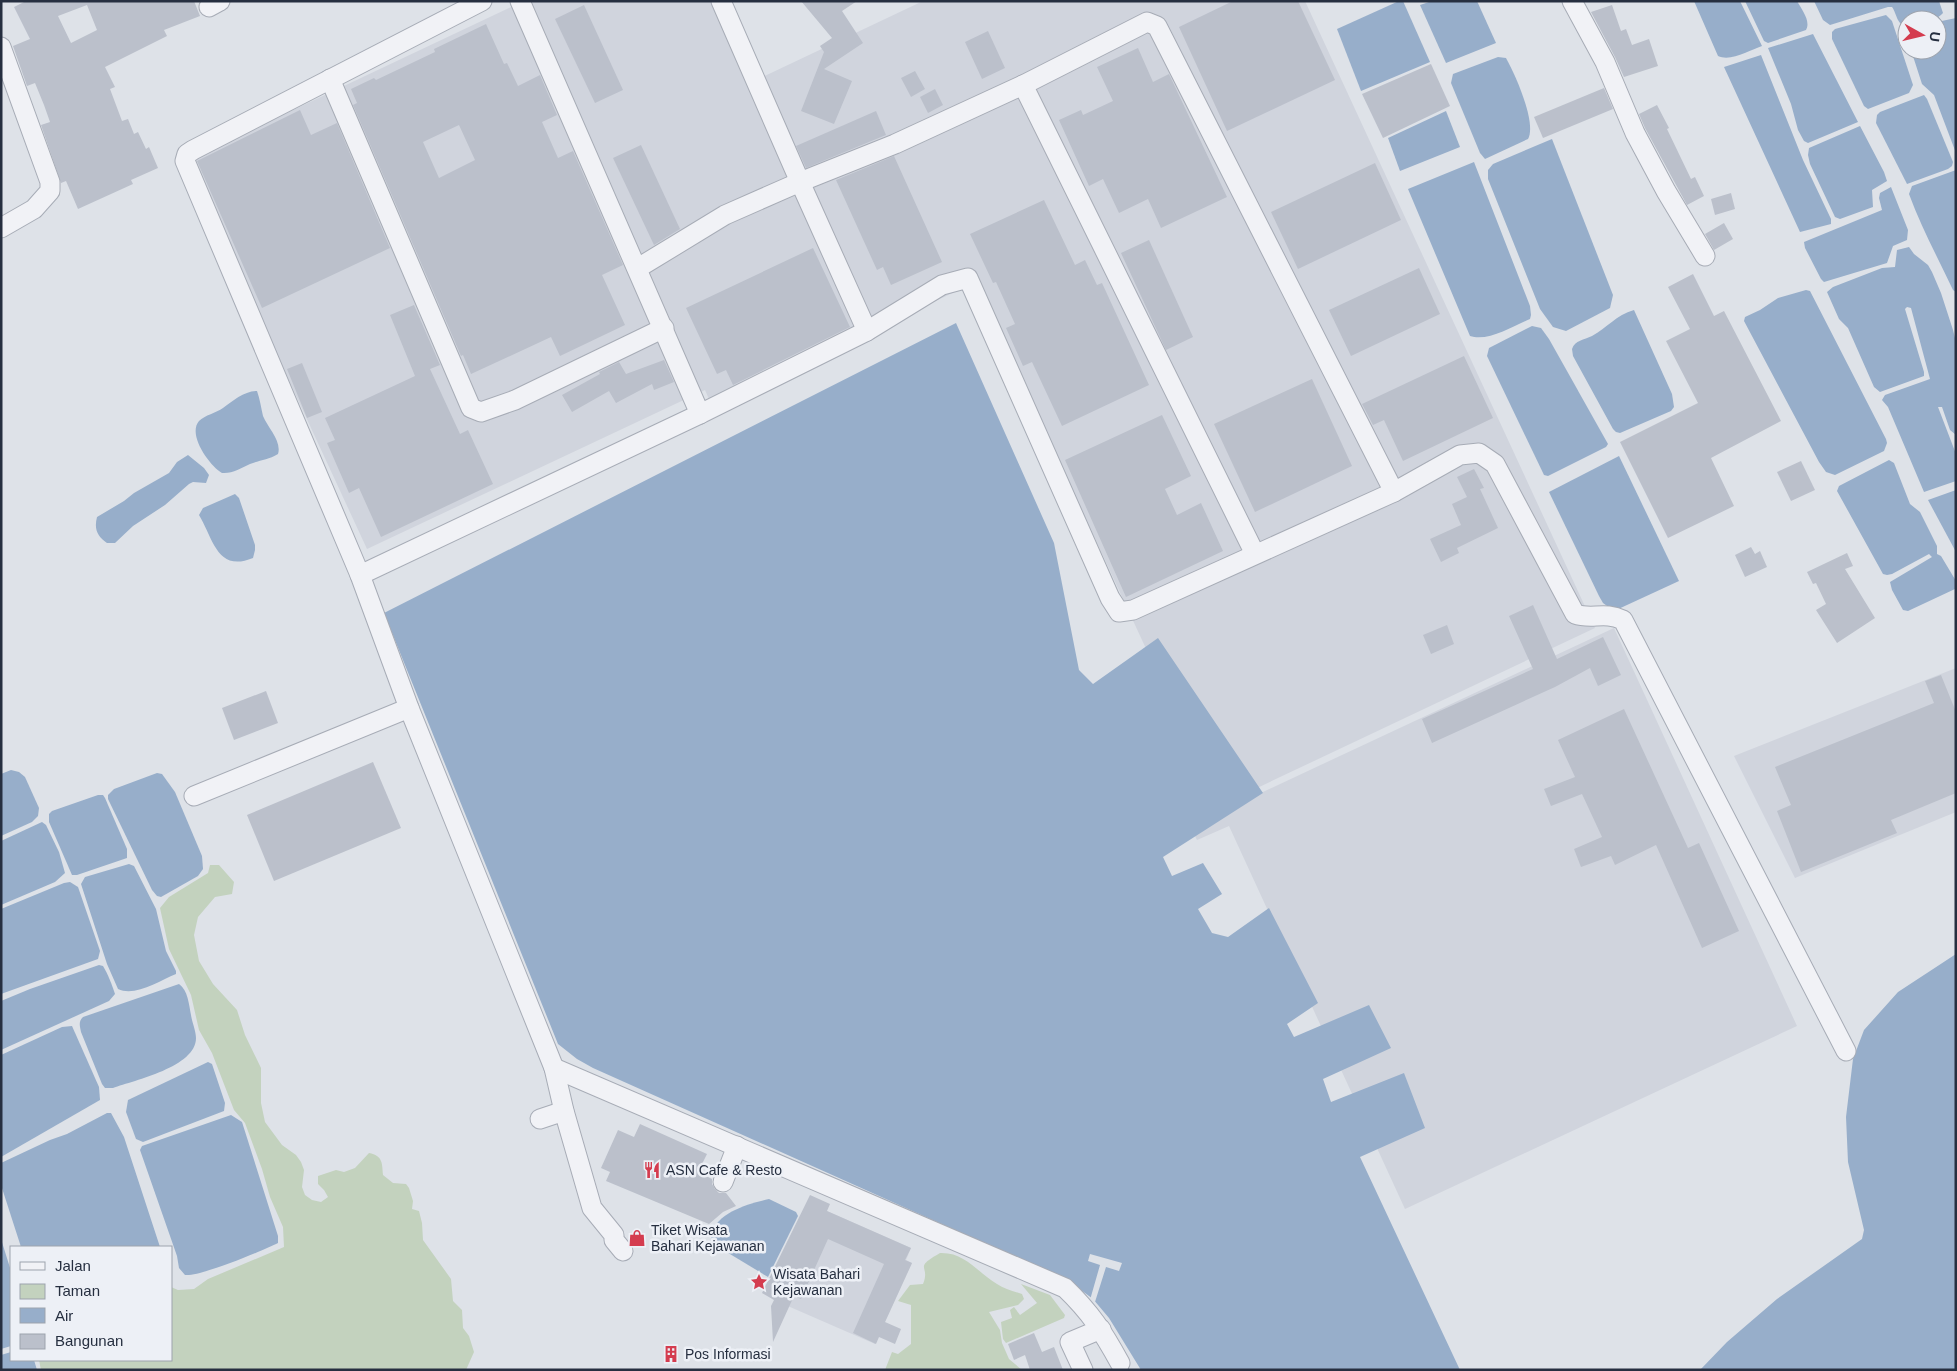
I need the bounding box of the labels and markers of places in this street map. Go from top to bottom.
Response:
restaurant icon: ASN Cafe & Resto [642,1160,662,1180]
place label: ASN Cafe & Resto [666,1162,782,1178]
place label: Tiket Wisata Bahari Kejawanan [651,1222,765,1254]
shop icon: Tiket Wisata Bahari Kejawanan [627,1228,647,1248]
place label: Wisata Bahari Kejawanan [773,1266,860,1298]
place icon: Wisata Bahari Kejawanan [749,1272,769,1292]
building icon: Pos Informasi [661,1344,681,1364]
place label: Pos Informasi [685,1346,771,1362]

